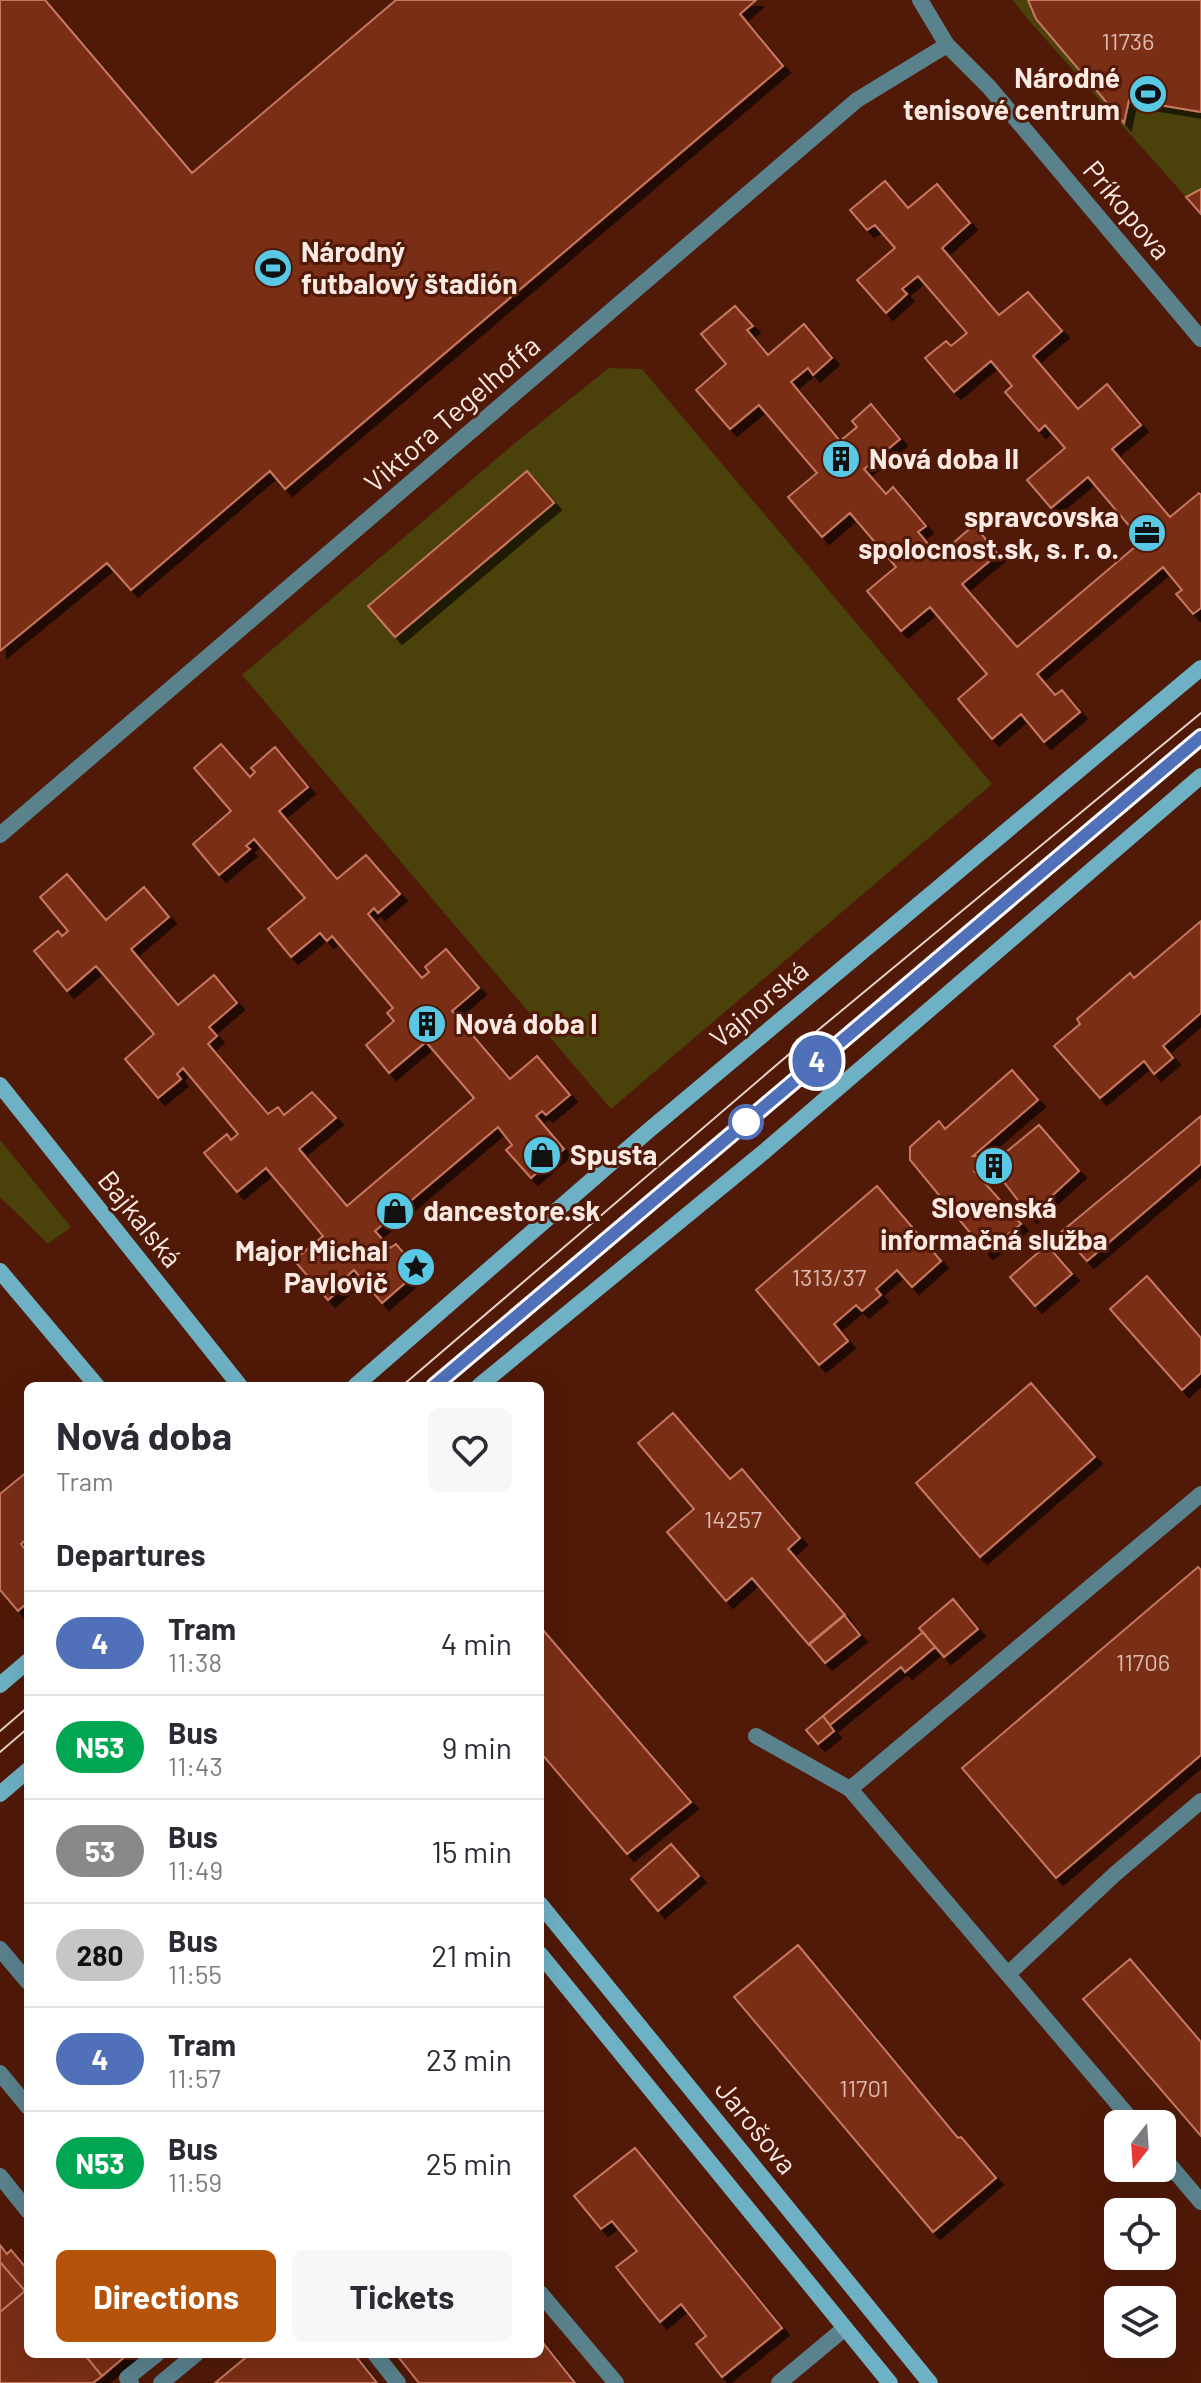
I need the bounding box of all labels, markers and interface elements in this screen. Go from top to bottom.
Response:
house number: 11736 [1102,26,1154,55]
place label: Národné tenisové centrum [903,60,1120,126]
sports icon: Národné tenisové centrum [1127,73,1169,115]
street label: Príkopova [1077,153,1179,266]
place label: Národný futbalový štadión [301,234,518,300]
sports icon: Národný futbalový štadión [252,247,294,289]
street label: Viktora Tegelhoffa [357,328,546,499]
building icon: Nová doba II [820,438,862,480]
place label: Nová doba II [869,441,1019,475]
place label: spravcovska spolocnost.sk, s. r. o. [858,499,1119,565]
office icon: spravcovska spolocnost.sk, s. r. o. [1126,512,1168,554]
street label: Vajnorská [702,952,815,1054]
building icon: Nová doba I [406,1003,448,1045]
place label: Nová doba I [455,1006,598,1040]
line badge: 4 [791,1035,843,1087]
text: 4 [809,1044,825,1078]
unlabelled marker [729,1105,763,1139]
shop icon: Spusta [521,1134,563,1176]
place label: Spusta [570,1137,657,1171]
building icon: Slovenská informačná služba [973,1145,1015,1187]
street label: Bajkalská [92,1163,190,1274]
shop icon: dancestore.sk [374,1190,416,1232]
place label: Slovenská informačná služba [880,1190,1108,1256]
place label: dancestore.sk [423,1193,601,1227]
place label: Major Michal Pavlovič [235,1233,388,1299]
place icon: Major Michal Pavlovič [395,1246,437,1288]
house number: 1313/37 [792,1262,866,1291]
button: heart [428,1408,512,1492]
text: Nová doba [56,1412,232,1458]
text: Tram [56,1465,114,1496]
house number: 14257 [704,1504,762,1533]
text: Departures [56,1536,206,1572]
text: Tram [168,1610,236,1646]
text: 4 min [441,1625,512,1661]
text: 4 [92,1626,108,1660]
text: 11:38 [168,1646,222,1677]
house number: 11706 [1116,1647,1170,1676]
text: Bus [168,1714,218,1750]
text: 9 min [442,1729,512,1765]
text: N53 [76,1730,124,1764]
text: 11:43 [168,1750,223,1781]
text: Bus [168,1818,218,1854]
text: 15 min [431,1833,512,1869]
text: 53 [85,1834,115,1868]
text: 11:49 [168,1854,223,1885]
text: Bus [168,1922,218,1958]
text: 21 min [431,1937,512,1973]
text: 280 [77,1938,123,1972]
text: 11:55 [168,1958,222,1989]
text: Tram [168,2026,236,2062]
text: 23 min [426,2041,512,2077]
text: 4 [92,2042,108,2076]
text: 11:57 [168,2062,221,2093]
street label: Jarošova [709,2072,805,2180]
house number: 11701 [839,2073,889,2102]
north arrow [1104,2110,1176,2182]
map controls [1104,2110,1176,2358]
text: Bus [168,2130,218,2166]
text: 25 min [426,2145,512,2181]
text: N53 [76,2146,124,2180]
text: 11:59 [168,2166,222,2197]
button: locate [1104,2198,1176,2270]
button: Directions [56,2250,276,2342]
button: Tickets [292,2250,512,2342]
button: layers [1104,2286,1176,2358]

